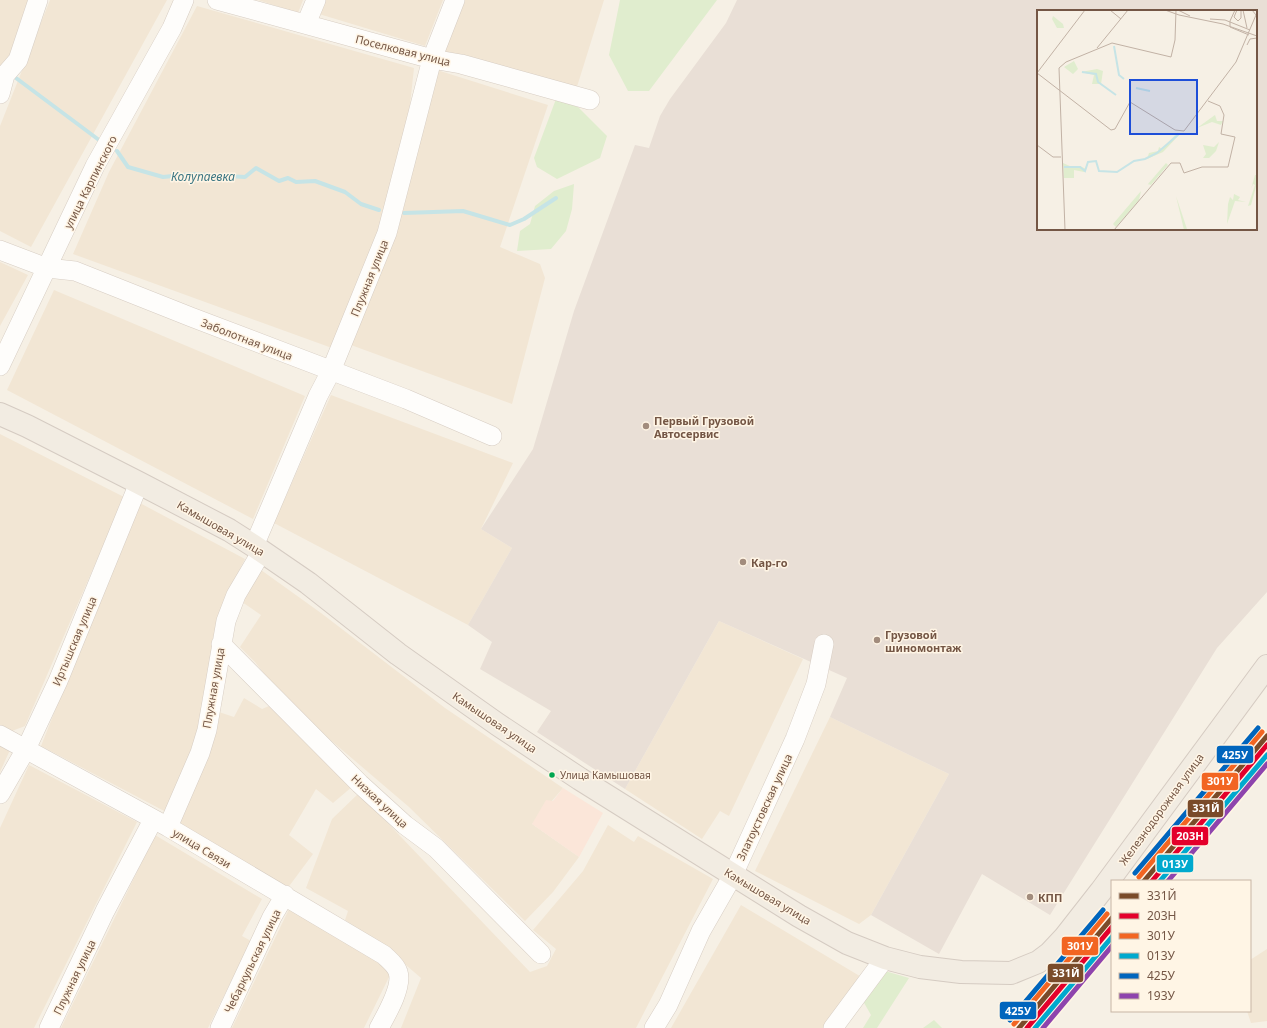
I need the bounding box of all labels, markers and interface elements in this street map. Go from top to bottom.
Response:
inset map [1037,10,1257,230]
street label: Поселковая улица [354,31,452,69]
street label: улица Карпинского [60,133,120,231]
water label: Колупаевка [171,168,235,185]
street label: Плужная улица [347,237,391,319]
street label: Заболотная улица [199,315,295,363]
place label: Первый Грузовой Автосервис [654,413,754,441]
marker: Первый Грузовой Автосервис [641,421,651,431]
street label: Камышовая улица [174,497,268,559]
place label: Кар-го [751,555,788,570]
marker: Кар-го [738,557,748,567]
street label: Иртышская улица [48,594,100,688]
place label: Грузовой шиномонтаж [885,627,962,655]
marker: Грузовой шиномонтаж [872,635,882,645]
street label: Плужная улица [199,646,227,730]
street label: Камышовая улица [450,688,540,756]
line badge: 425У [1216,745,1254,764]
text: 425У [1222,747,1249,762]
street label: Железнодорожная улица [1115,750,1207,868]
street label: Златоустовская улица [733,751,795,863]
place label: Улица Камышовая [560,768,651,782]
marker: Улица Камышовая [547,770,557,780]
street label: Низкая улица [348,771,412,831]
line badge: 301У [1201,772,1239,791]
text: 301У [1207,773,1234,788]
line badge: 331Й [1187,799,1224,818]
text: 331Й [1192,800,1220,815]
street label: улица Связи [170,825,234,871]
line badge: 203Н [1171,826,1209,846]
text: 203Н [1176,828,1204,843]
line badge: 013У [1156,854,1194,873]
text: 013У [1162,856,1189,871]
street label: Камышовая улица [722,864,814,928]
legend [1111,880,1251,1012]
text: 331Й [1147,887,1177,904]
place label: КПП [1038,890,1062,905]
marker: КПП [1025,892,1035,902]
street label: Чебаркульская улица [220,907,284,1015]
text: 203Н [1147,907,1177,924]
text: 301У [1147,927,1176,944]
line badge: 301У [1061,936,1099,956]
street label: Плужная улица [49,937,99,1017]
text: 301У [1067,938,1094,953]
text: 013У [1147,947,1176,964]
line badge: 331Й [1047,963,1084,983]
text: 331Й [1052,965,1080,980]
text: 425У [1147,967,1176,984]
text: 193У [1147,987,1176,1004]
line badge: 425У [999,1001,1037,1020]
text: 425У [1005,1003,1032,1018]

